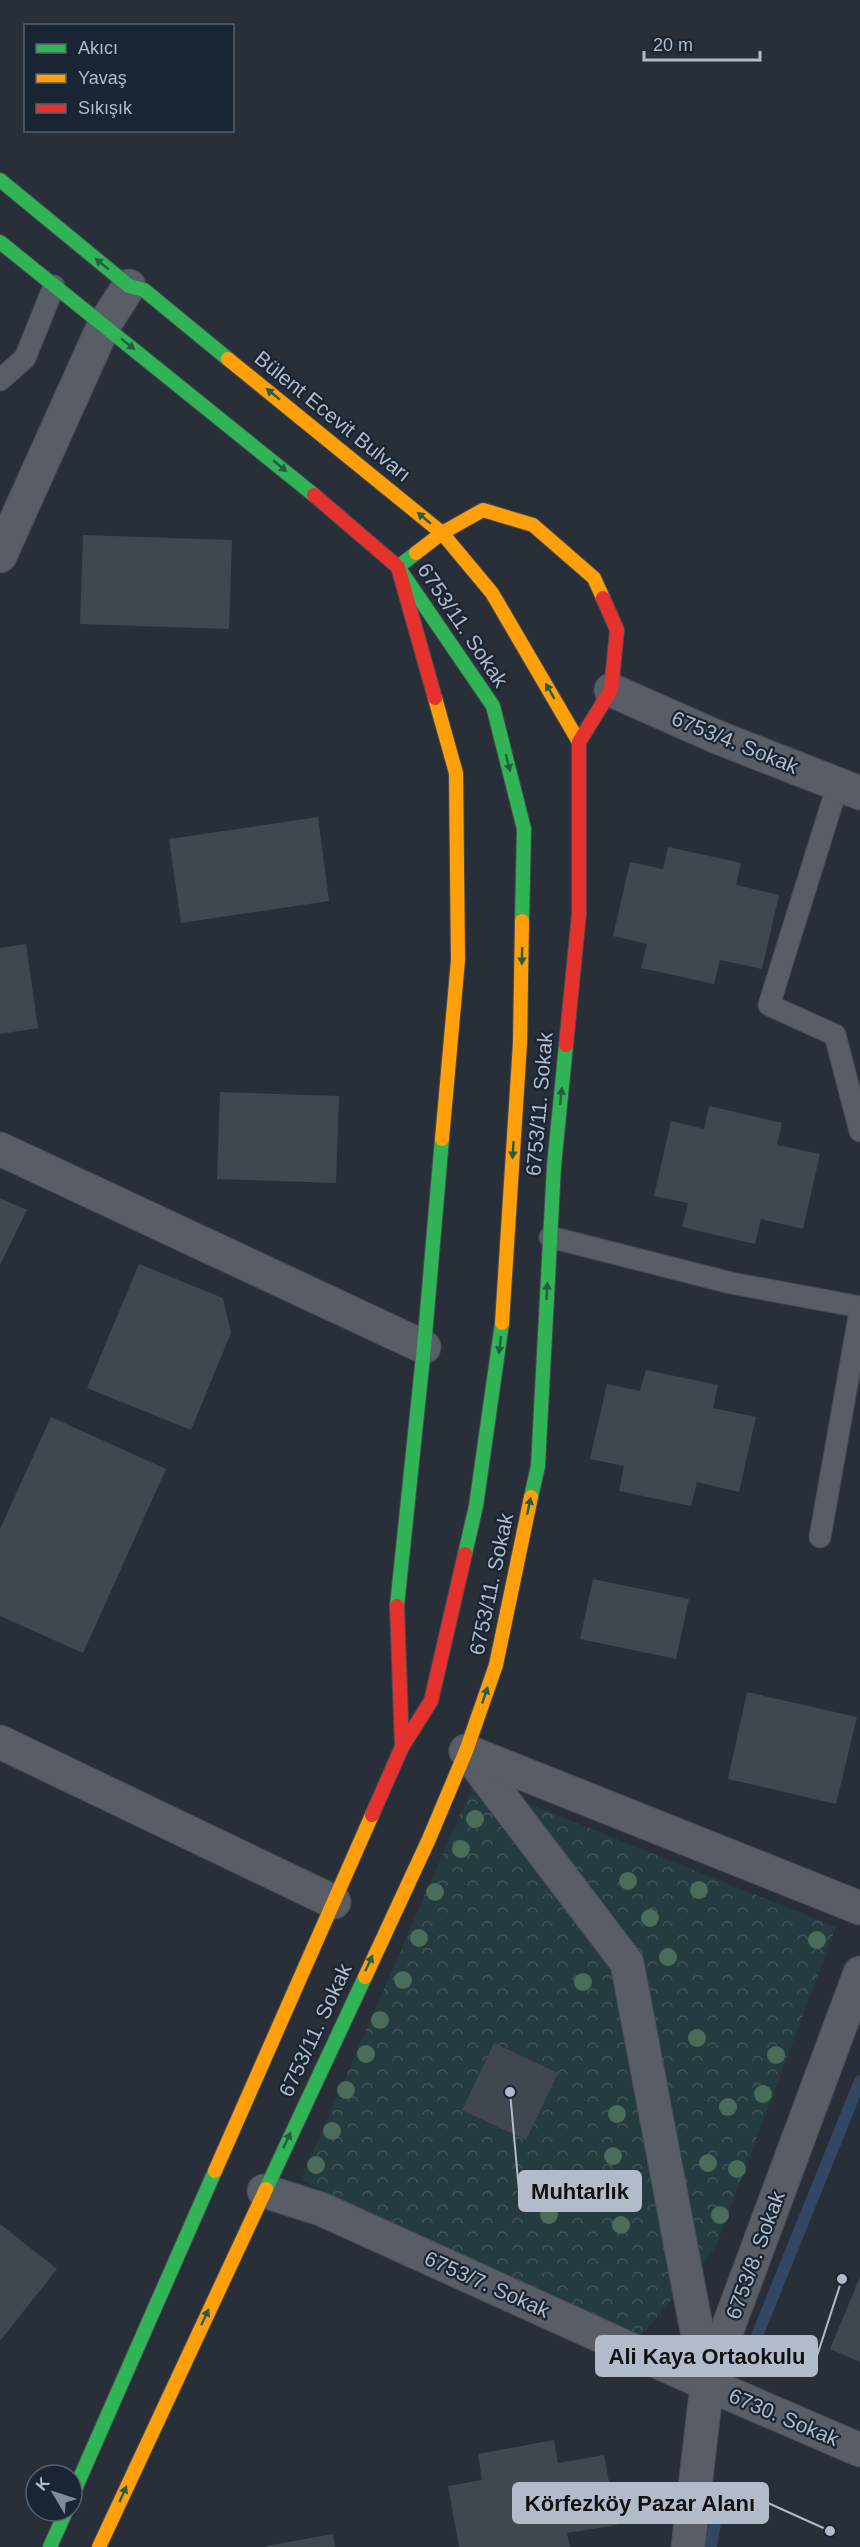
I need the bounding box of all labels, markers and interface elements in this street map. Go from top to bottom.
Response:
legend [24,24,234,132]
scale bar [644,24,760,62]
text: 20 m [653,35,693,55]
text: Akıcı [78,38,118,58]
text: Yavaş [78,68,127,88]
text: Sıkışık [78,98,133,118]
one-way arrow [95,258,110,271]
one-way arrow [120,338,135,350]
street label: Bülent Ecevit Bulvarı [250,346,416,486]
one-way arrow [266,388,281,401]
one-way arrow [272,459,287,472]
one-way arrow [416,511,432,524]
street label: 6753/11. Sokak [413,559,513,692]
one-way arrow [544,683,555,699]
street label: 6753/4. Sokak [668,706,802,778]
one-way arrow [503,754,513,772]
one-way arrow [517,946,526,965]
street label: 6753/11. Sokak [521,1031,557,1177]
one-way arrow [556,1087,566,1106]
one-way arrow [508,1141,518,1160]
one-way arrow [542,1281,552,1300]
one-way arrow [495,1336,505,1355]
one-way arrow [525,1496,535,1515]
street label: 6753/11. Sokak [465,1511,517,1657]
one-way arrow [481,1686,491,1704]
one-way arrow [365,1955,374,1972]
street label: 6753/11. Sokak [274,1959,356,2100]
one-way arrow [283,2131,293,2149]
callout: Muhtarlık [519,2171,641,2211]
text: Muhtarlık [531,2179,630,2204]
street label: 6753/8. Sokak [721,2188,789,2322]
street label: 6753/7. Sokak [421,2246,553,2322]
one-way arrow [200,2308,209,2325]
callout: Ali Kaya Ortaokulu [596,2336,817,2376]
text: Ali Kaya Ortaokulu [609,2344,805,2369]
street label: 6730. Sokak [726,2384,843,2451]
north arrow [24,2463,84,2523]
text: K [32,2474,53,2494]
callout: Körfezköy Pazar Alanı [513,2483,768,2523]
one-way arrow [118,2485,127,2502]
text: Körfezköy Pazar Alanı [525,2491,755,2516]

